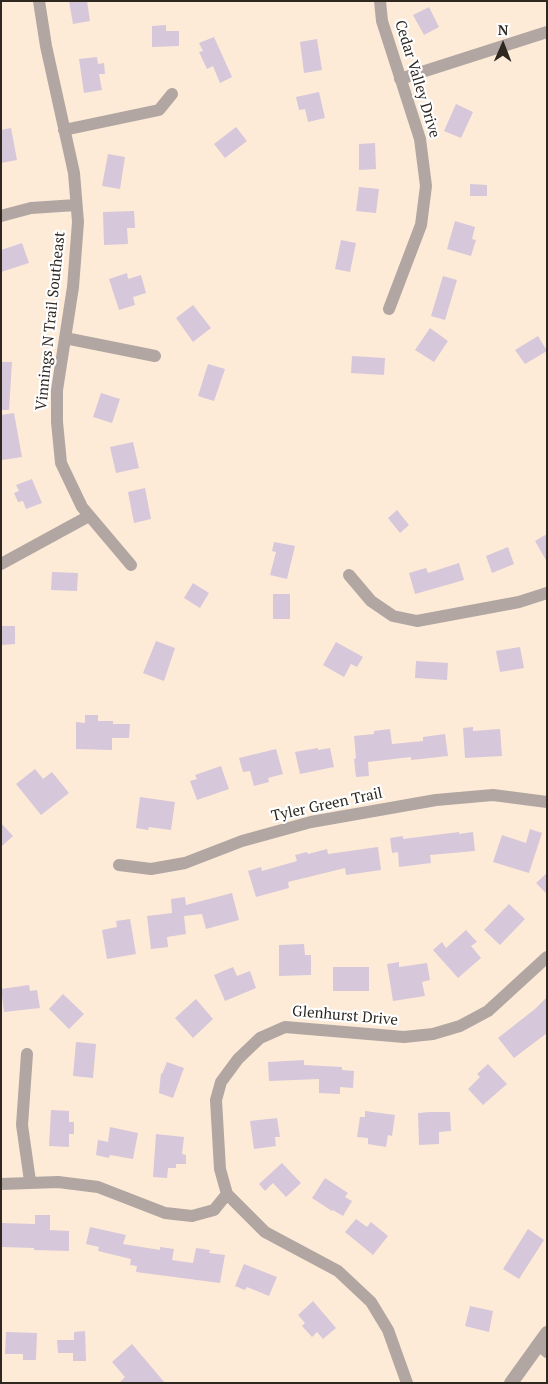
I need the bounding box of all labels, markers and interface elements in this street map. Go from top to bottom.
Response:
street label: Cedar Valley Drive [391,18,443,140]
north arrow [478,20,528,70]
text: N [498,20,509,39]
street label: Vinnings N Trail Southeast [33,231,69,411]
street label: Tyler Green Trail [270,784,384,826]
street label: Glenhurst Drive [291,1002,399,1030]

